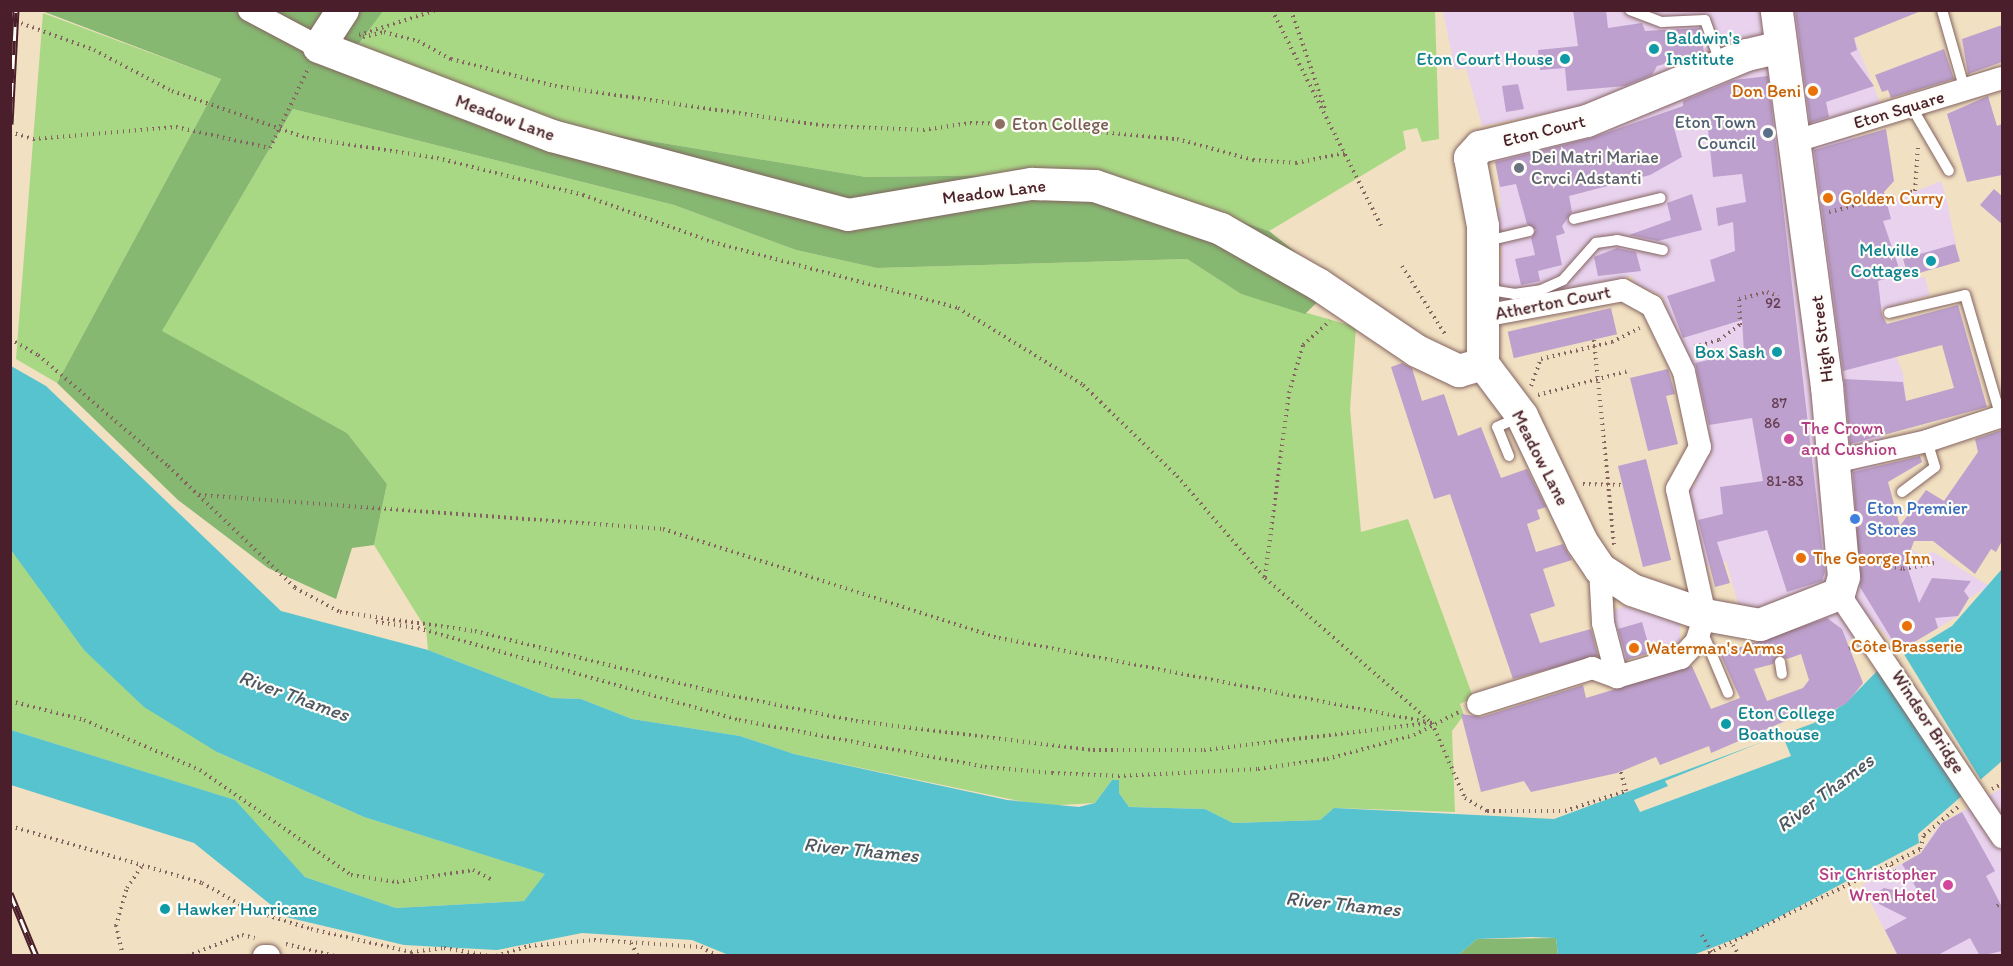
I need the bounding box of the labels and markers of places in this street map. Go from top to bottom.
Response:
place label: Baldwin's Institute [1666,28,1740,70]
marker: Baldwin's Institute [1647,42,1661,56]
place label: Eton Court House [1417,48,1553,70]
marker: Eton Court House [1558,52,1572,66]
place label: Don Beni [1731,80,1801,102]
marker: Don Beni [1806,84,1820,98]
place label: Eton Town Council [1677,112,1756,154]
place label: Eton College [1012,113,1109,135]
marker: Eton College [993,117,1007,131]
marker: Eton Town Council [1761,126,1775,140]
place label: Dei Matri Mariae Crvci Adstanti [1531,147,1659,190]
marker: Dei Matri Mariae Crvci Adstanti [1512,161,1526,175]
place label: Golden Curry [1840,187,1943,209]
marker: Golden Curry [1821,191,1835,205]
place label: Melville Cottages [1851,240,1919,282]
marker: Melville Cottages [1924,254,1938,268]
place label: Box Sash [1694,341,1765,363]
marker: Box Sash [1770,345,1784,359]
place label: The Crown and Cushion [1801,418,1897,460]
marker: The Crown and Cushion [1782,432,1796,446]
place label: Eton Premier Stores [1867,498,1967,540]
marker: Eton Premier Stores [1848,512,1862,526]
place label: The George Inn [1813,547,1931,569]
marker: The George Inn [1794,551,1808,565]
marker: Côte Brasserie [1900,619,1914,633]
place label: Côte Brasserie [1850,635,1964,657]
place label: Waterman's Arms [1646,637,1783,659]
marker: Waterman's Arms [1627,641,1641,655]
place label: Eton College Boathouse [1738,703,1835,746]
marker: Eton College Boathouse [1719,717,1733,731]
place label: Sir Christopher Wren Hotel [1819,864,1936,906]
marker: Sir Christopher Wren Hotel [1941,878,1955,892]
place label: Hawker Hurricane [177,898,318,920]
marker: Hawker Hurricane [158,902,172,916]

